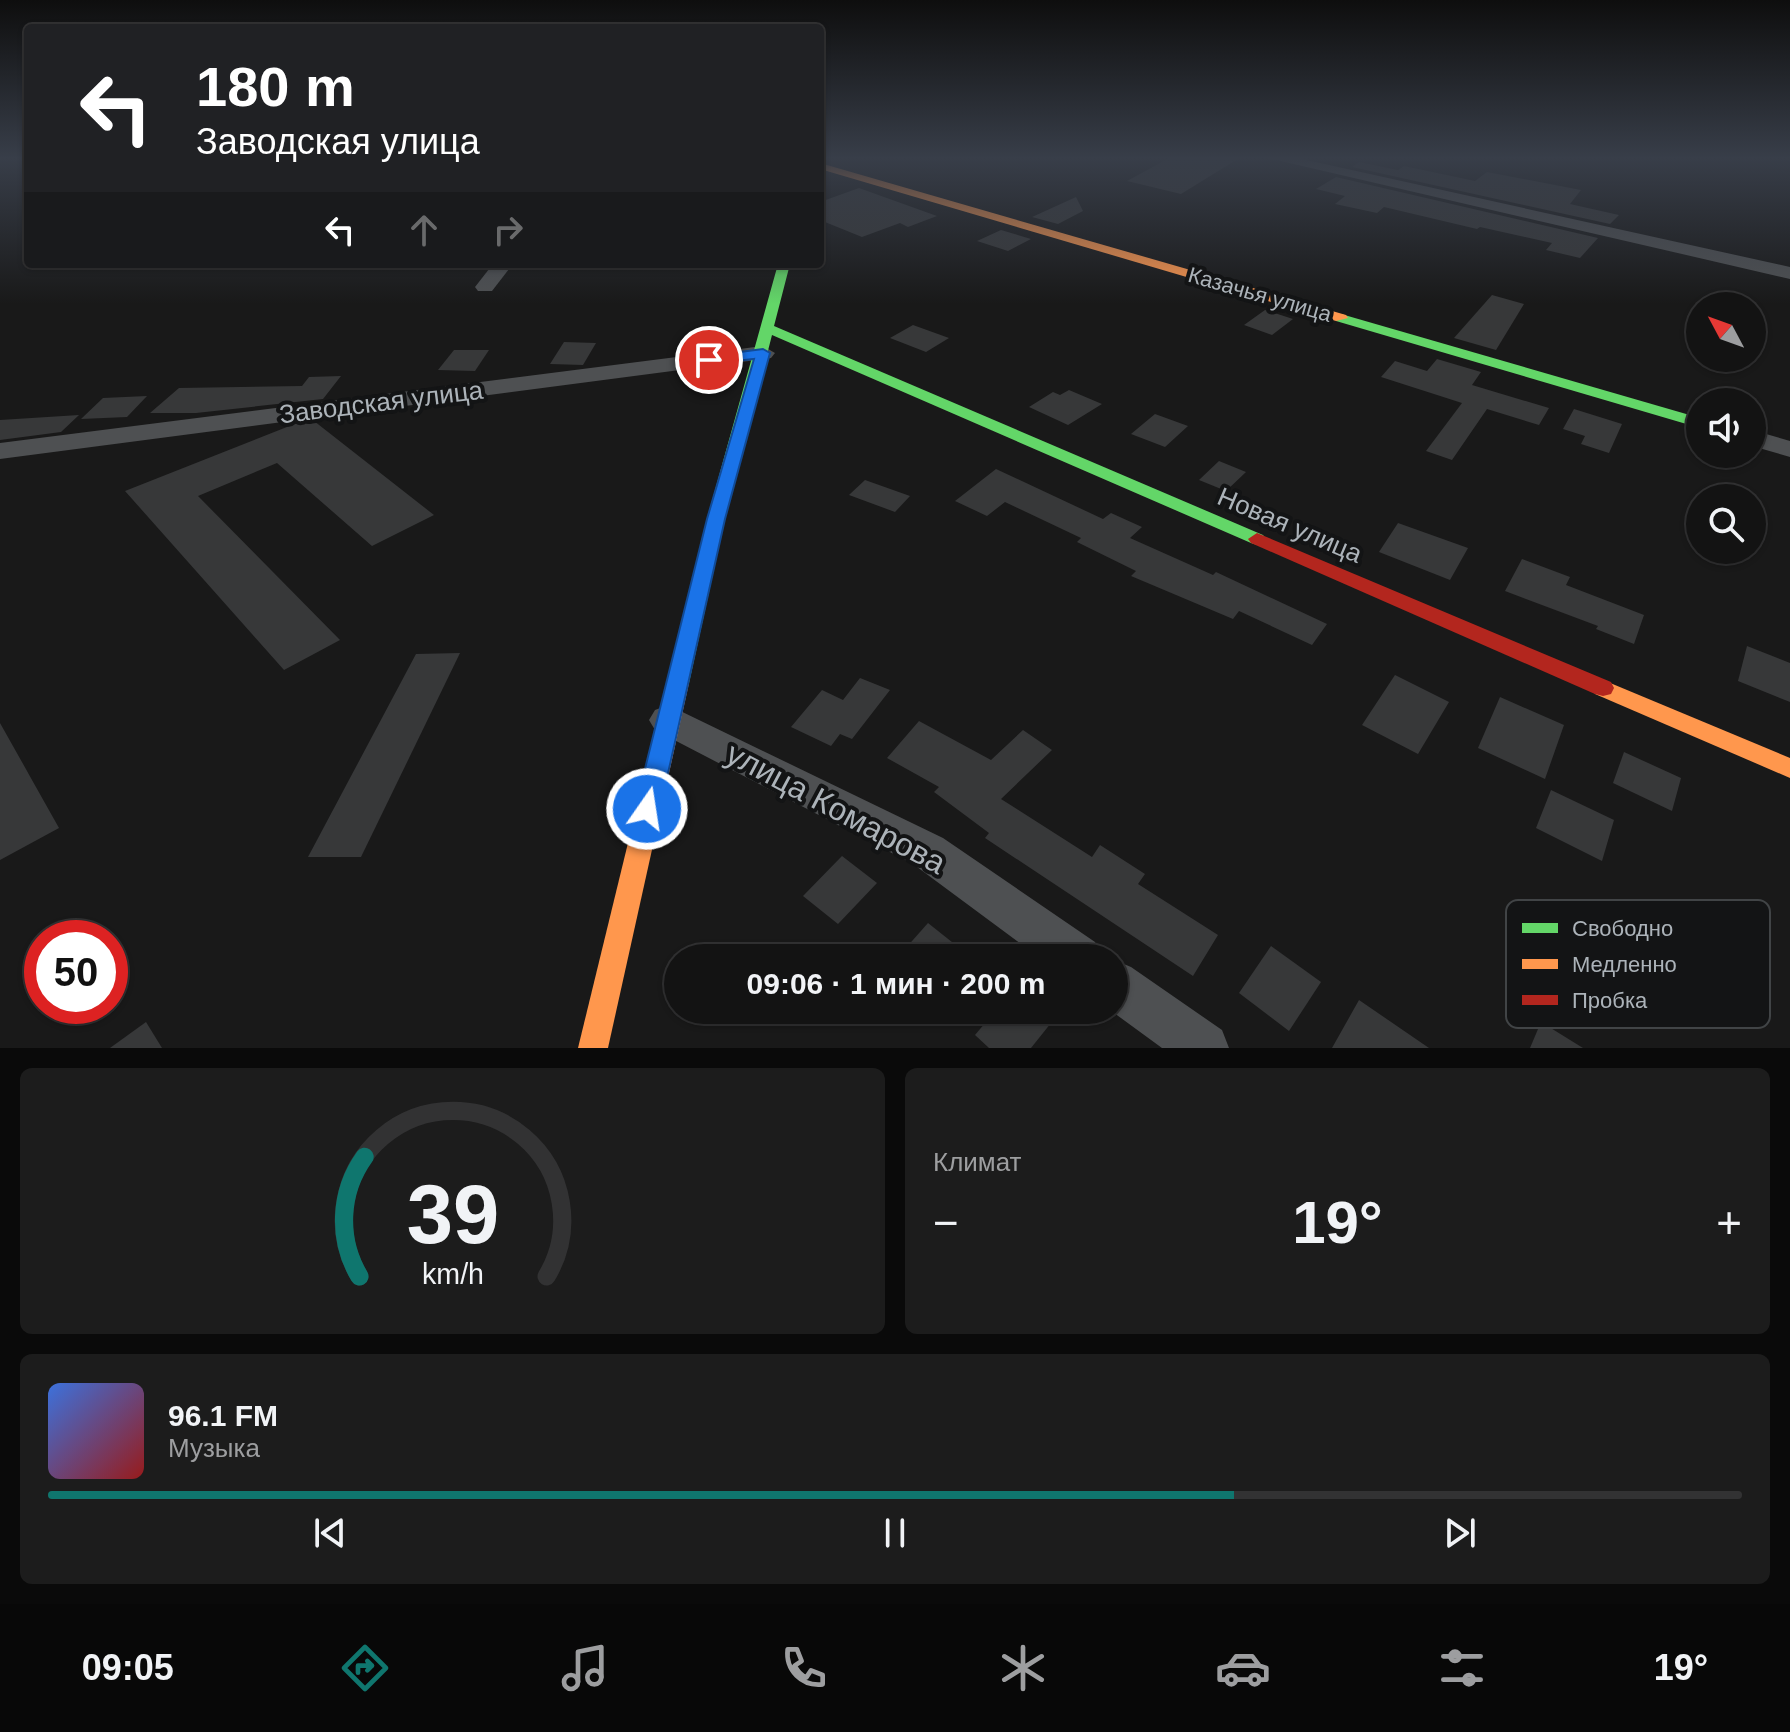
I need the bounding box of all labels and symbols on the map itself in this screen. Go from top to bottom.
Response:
street label: Казачья улица [1185,262,1335,327]
north arrow [1686,292,1766,372]
pin [675,326,743,394]
street label: Заводская улица [277,375,485,429]
street label: Новая улица [1213,481,1367,569]
street label: улица Комарова [720,735,952,881]
position arrow [605,767,689,851]
legend [1506,900,1770,1028]
text: Свободно [1572,916,1673,941]
speed limit sign: 50 [24,920,128,1024]
text: Медленно [1572,952,1677,977]
text: Пробка [1572,988,1648,1013]

